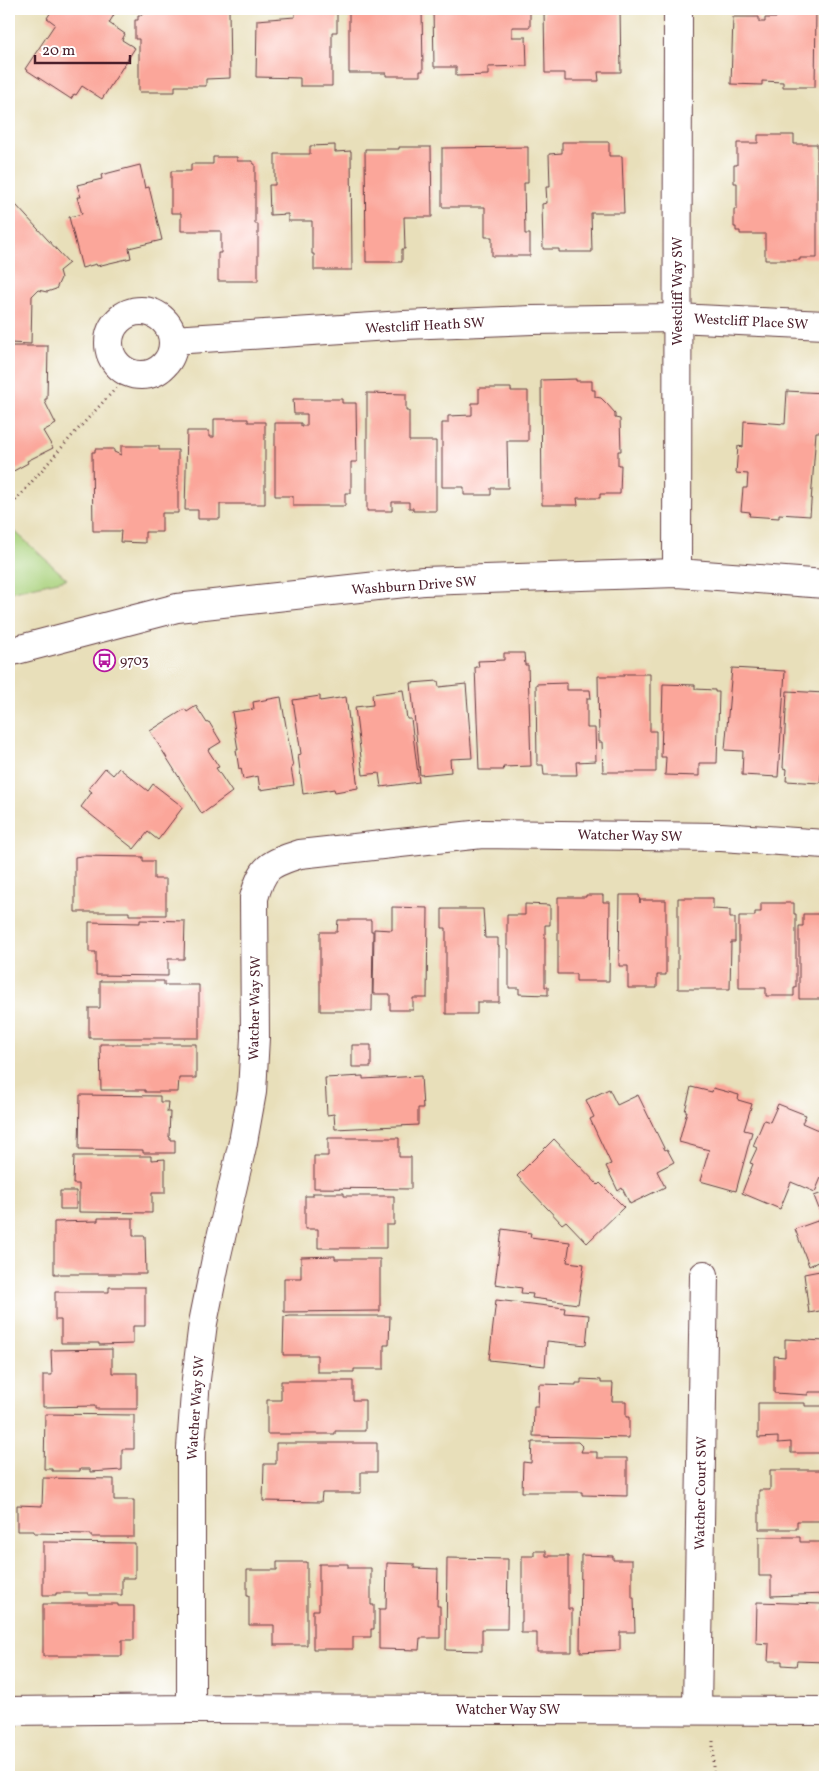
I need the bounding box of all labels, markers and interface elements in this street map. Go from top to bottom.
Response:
scale bar [35,32,130,64]
text: 20 m [42,41,75,62]
street label: Westcliff Way SW [669,237,688,345]
street label: Westcliff Place SW [693,310,809,335]
street label: Westcliff Heath SW [365,314,485,339]
street label: Washburn Drive SW [351,573,477,600]
bus stop icon: 9703 [92,648,116,672]
place label: 9703 [120,652,149,671]
street label: Watcher Way SW [577,826,683,847]
street label: Watcher Way SW [245,955,266,1061]
street label: Watcher Way SW [183,1355,210,1461]
street label: Watcher Court SW [691,1436,712,1550]
street label: Watcher Way SW [456,1701,560,1720]

